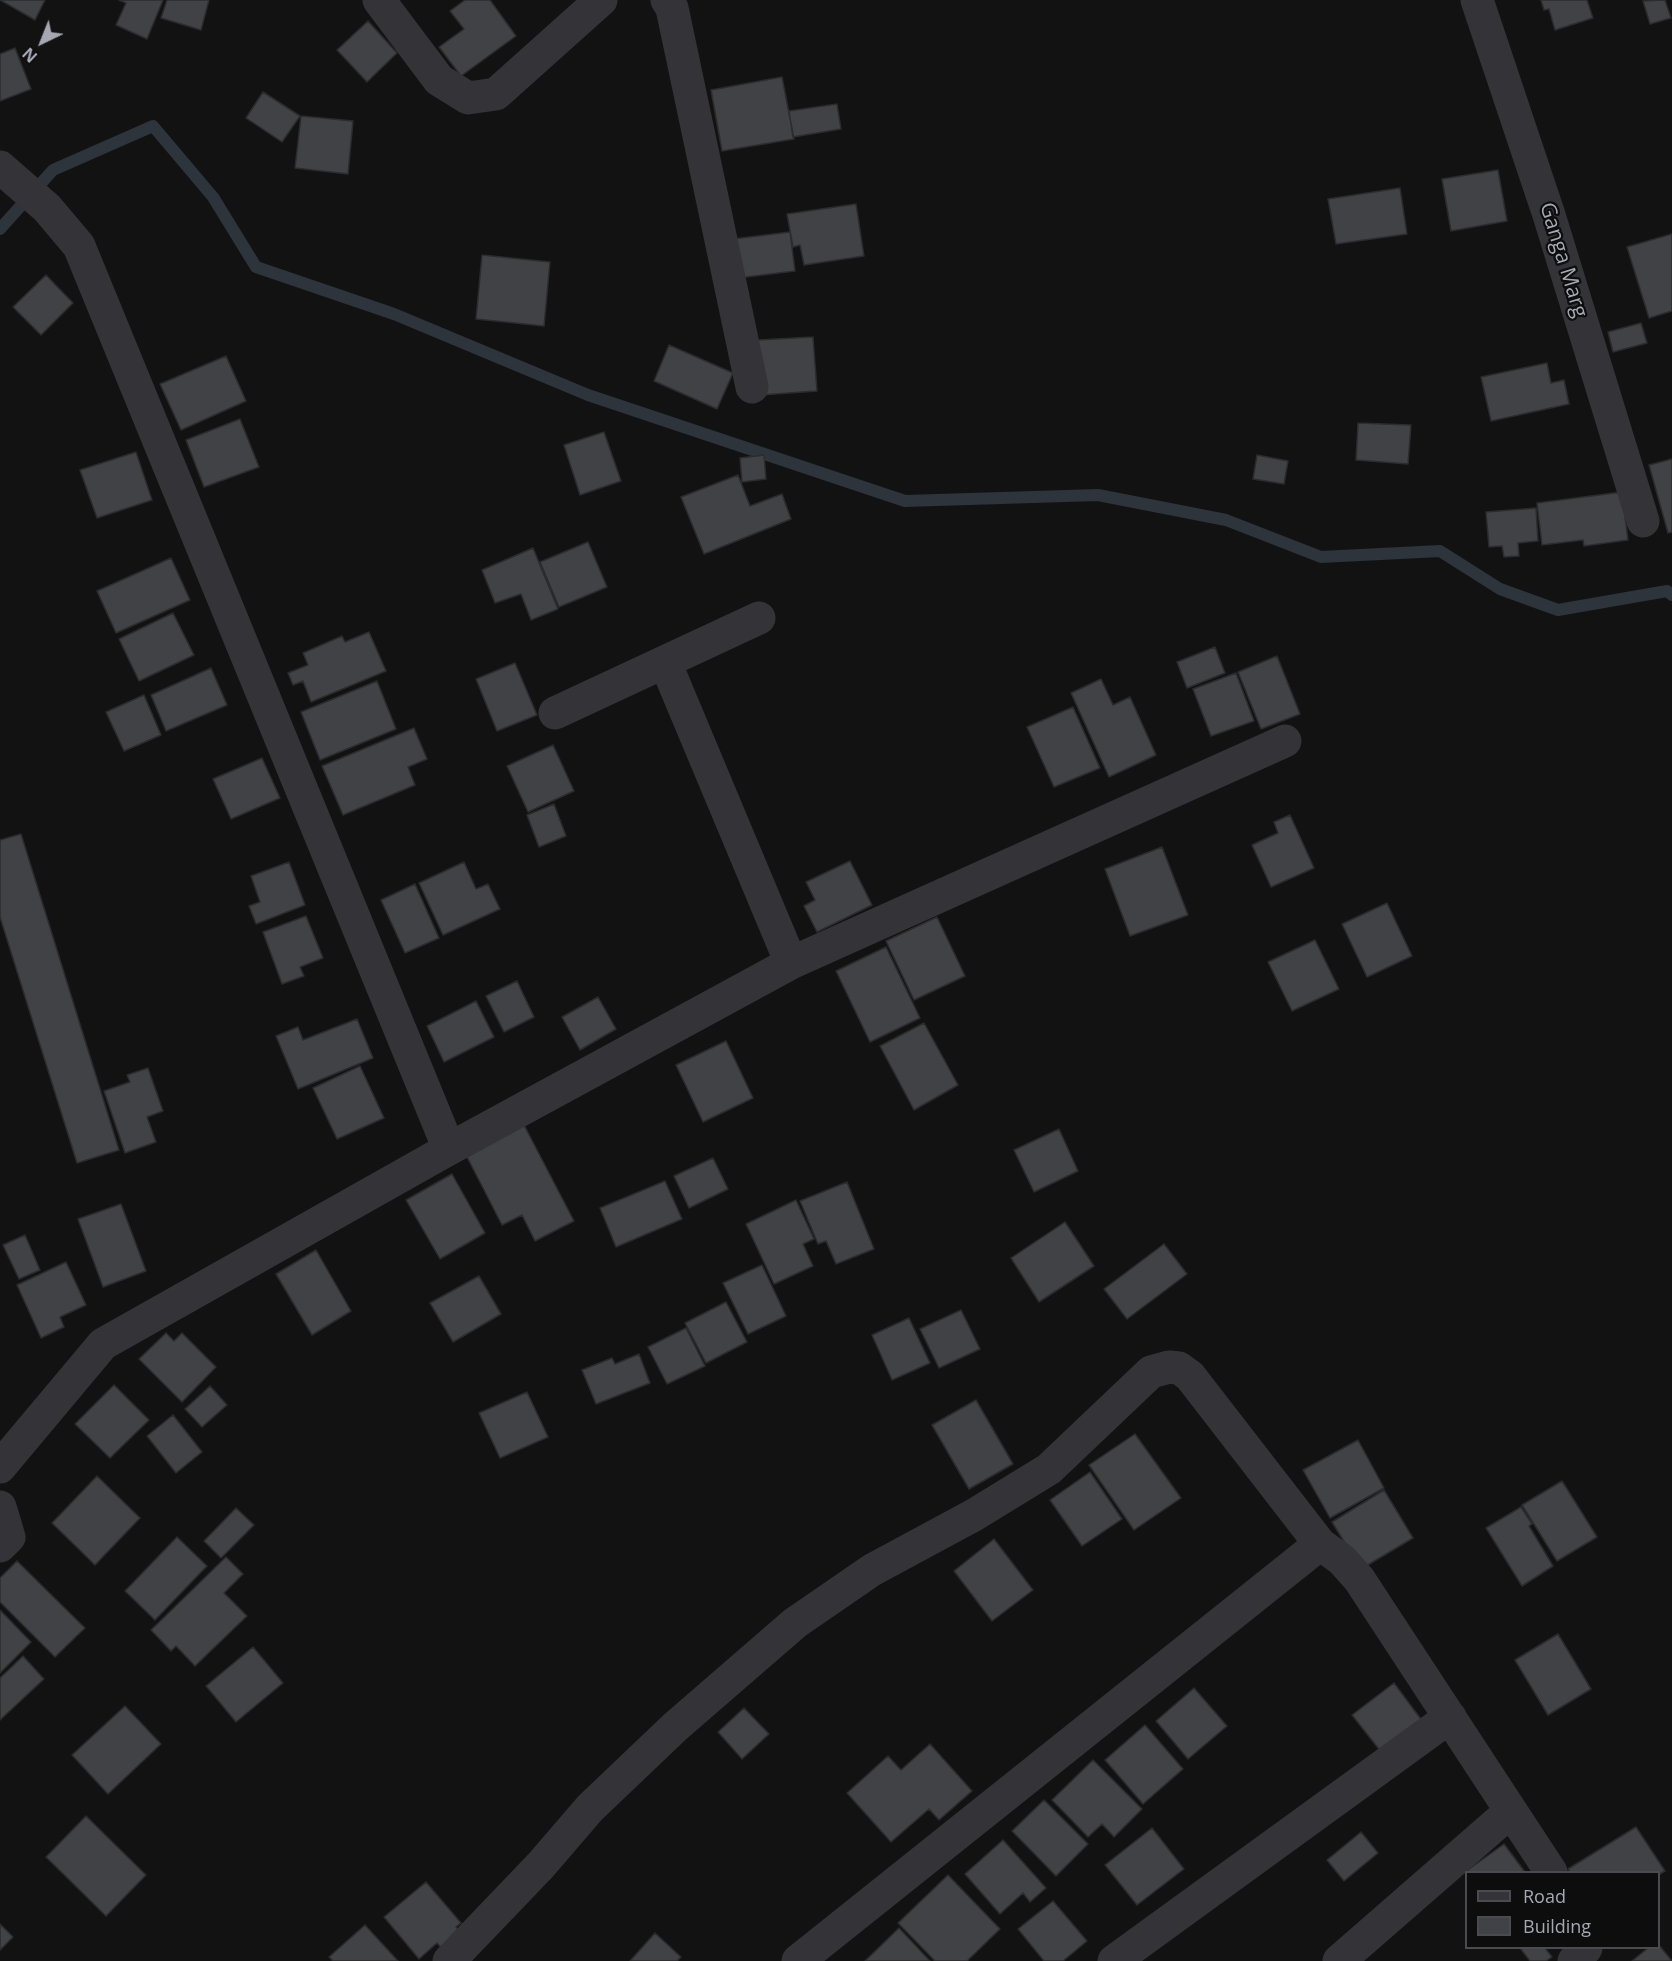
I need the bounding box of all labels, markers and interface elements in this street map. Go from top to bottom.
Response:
north arrow [12,12,72,72]
text: N [17,43,42,68]
street label: Ganga Marg [1534,199,1592,321]
legend [1465,1871,1660,1949]
text: Road [1523,1884,1566,1908]
text: Building [1523,1914,1591,1938]

